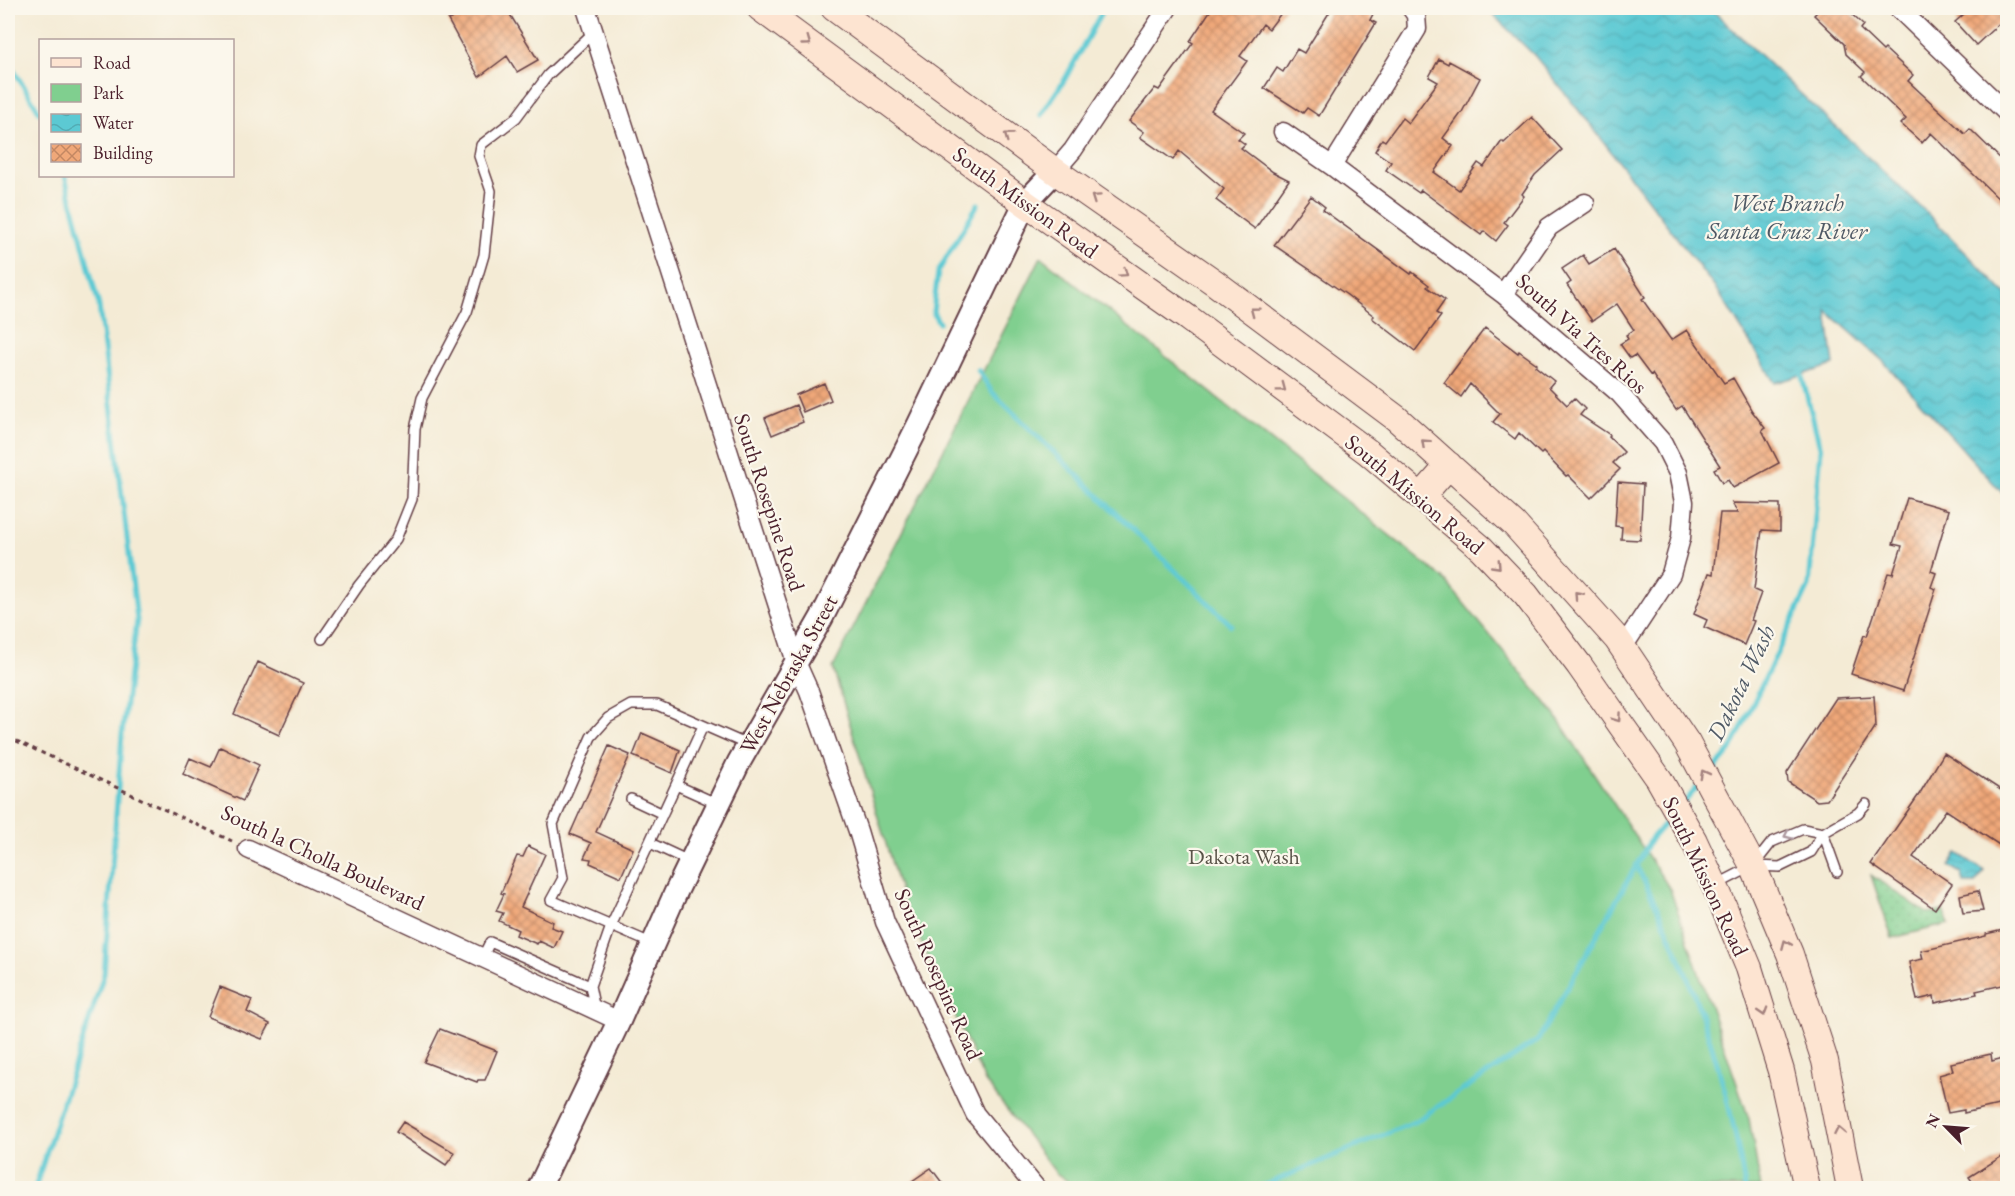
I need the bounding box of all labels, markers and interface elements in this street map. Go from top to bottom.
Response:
one-way arrow [801,35,812,46]
legend [39,39,234,177]
text: Road [93,51,132,74]
text: Park [93,81,124,104]
text: Water [93,111,134,134]
one-way arrow [1004,132,1015,143]
street label: South Mission Road [947,140,1105,266]
text: Building [93,141,153,164]
water label: West Branch Santa Cruz River [1706,187,1869,246]
one-way arrow [1091,194,1102,205]
one-way arrow [1118,266,1129,277]
street label: South Via Tres Rios [1510,267,1654,400]
one-way arrow [1249,308,1260,319]
one-way arrow [1275,380,1286,391]
street label: South Rosepine Road [727,410,812,595]
street label: South Mission Road [1339,428,1491,562]
one-way arrow [1421,439,1431,450]
one-way arrow [1490,558,1501,569]
street label: West Nebraska Street [733,590,844,759]
one-way arrow [1574,591,1585,602]
water label: Dakota Wash [1699,620,1782,747]
one-way arrow [1610,712,1621,723]
one-way arrow [1700,769,1711,780]
street label: South Mission Road [1656,792,1756,962]
street label: South la Cholla Boulevard [217,798,430,918]
one-way arrow [1783,828,1794,840]
park label: Dakota Wash [1188,842,1300,871]
street label: South Rosepine Road [888,884,990,1065]
one-way arrow [1781,939,1793,950]
one-way arrow [1756,1006,1768,1017]
north arrow [1916,1097,1976,1157]
text: N [1921,1111,1945,1131]
one-way arrow [1833,1126,1846,1136]

